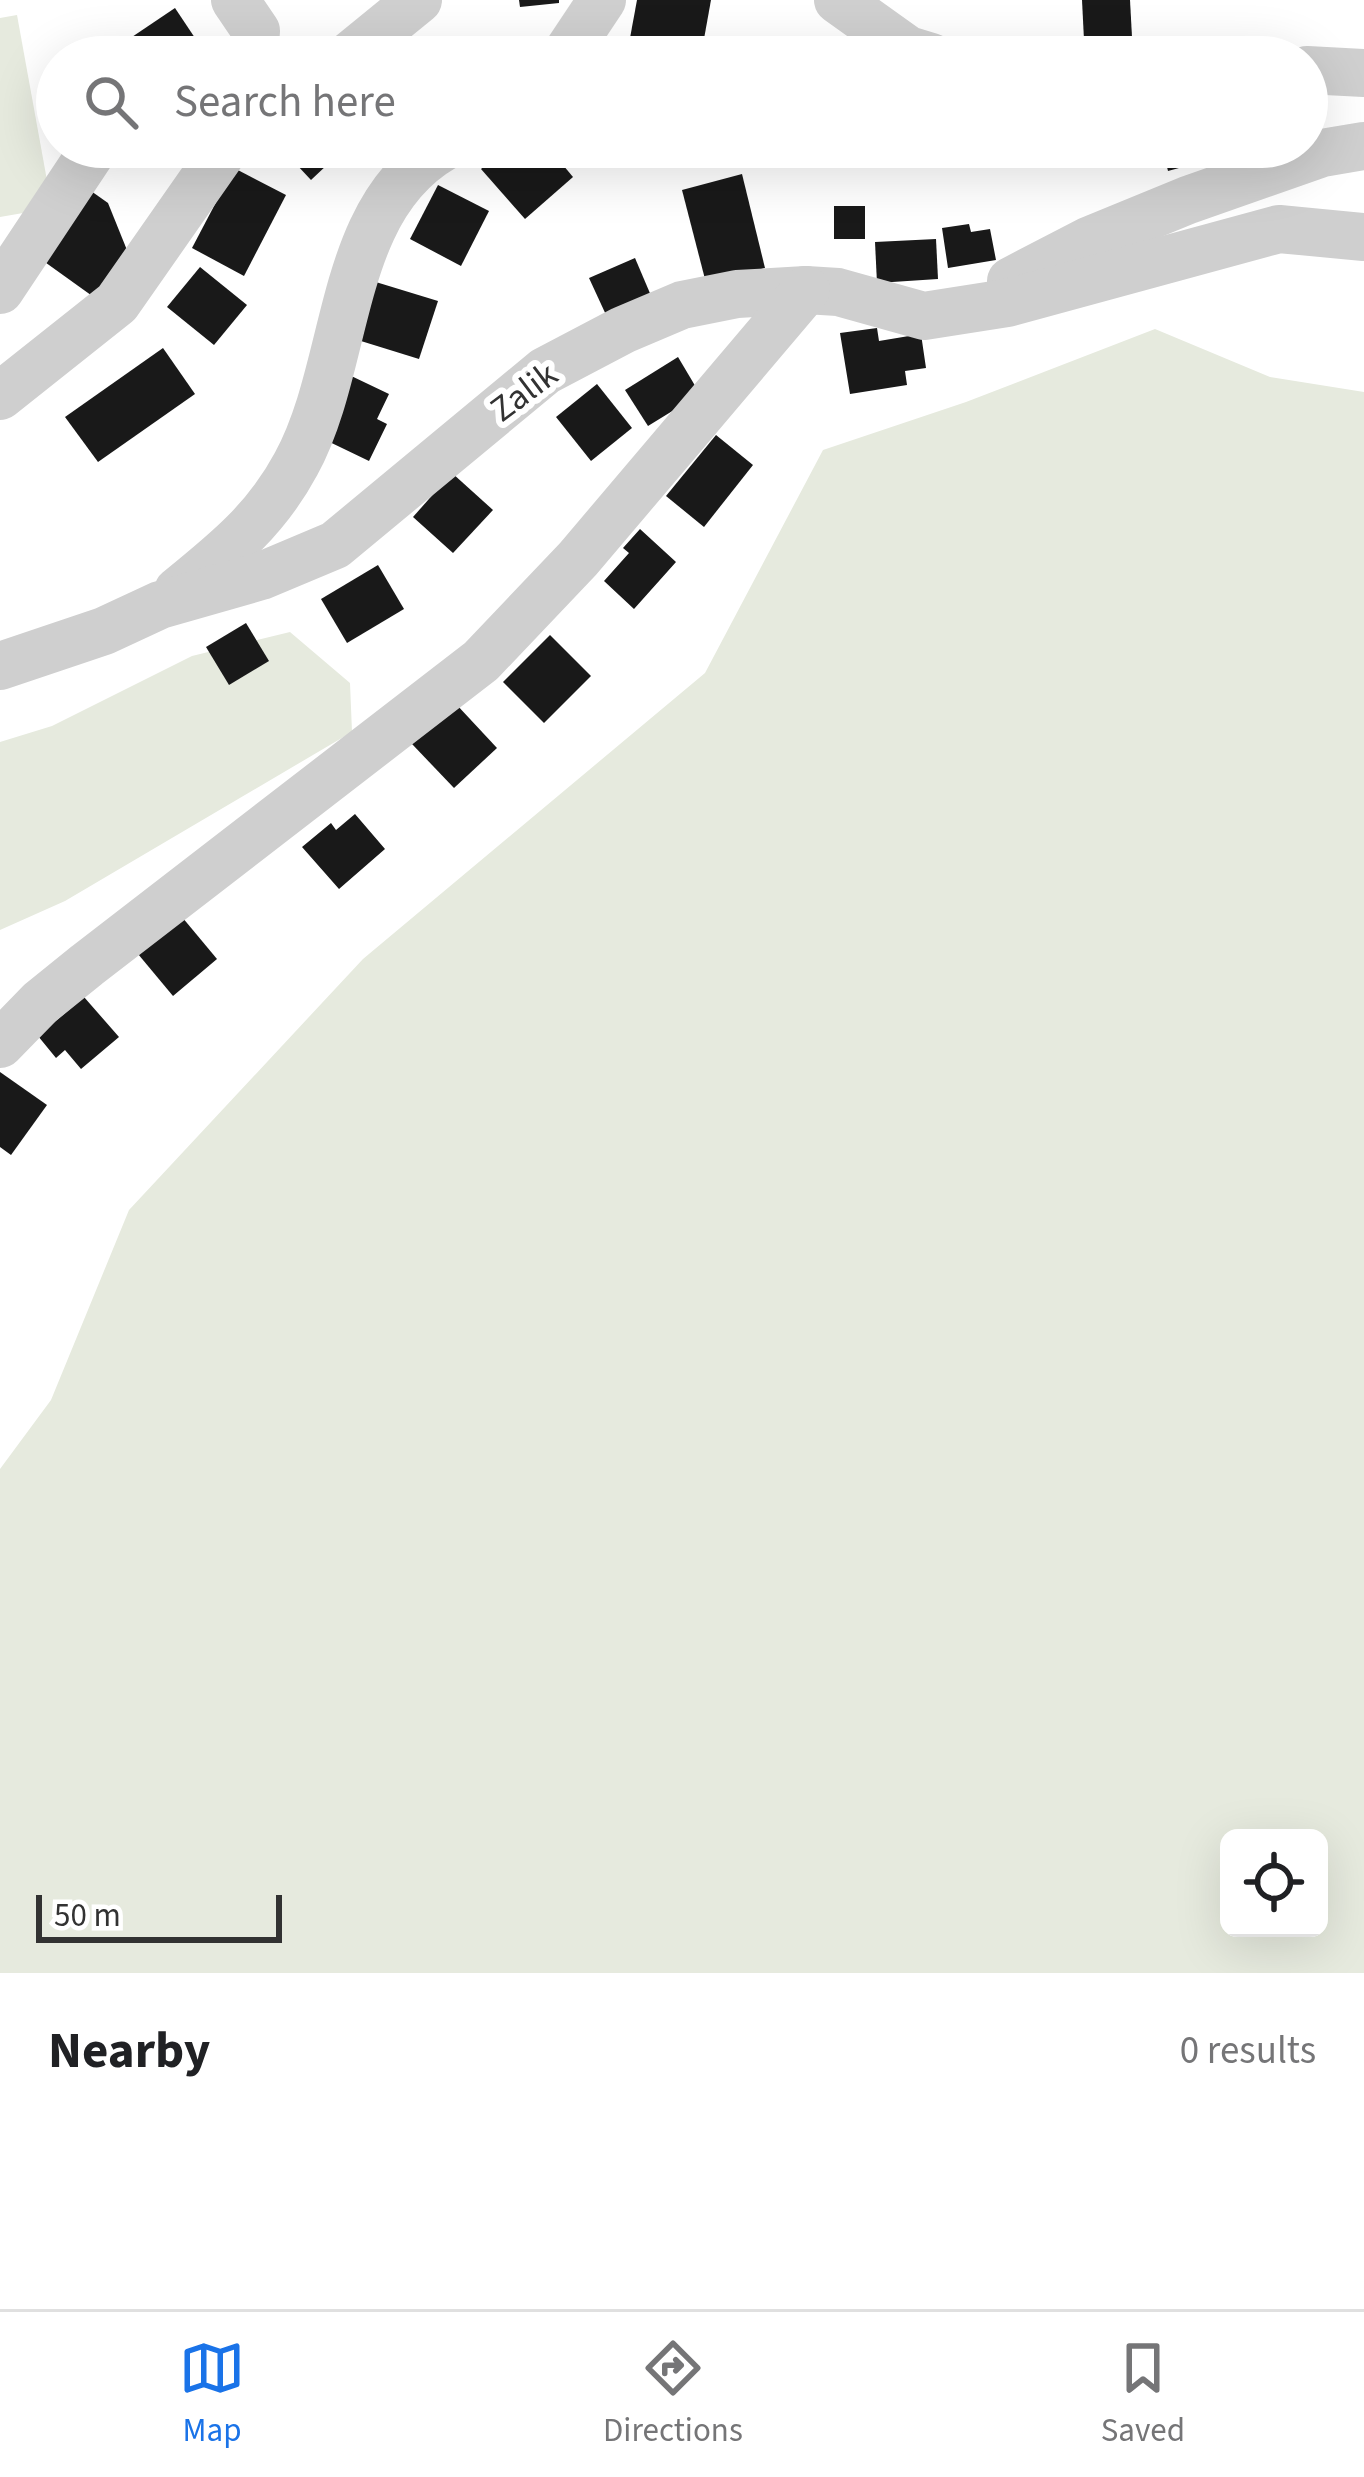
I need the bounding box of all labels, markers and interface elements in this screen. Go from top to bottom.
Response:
search box [36,36,1328,168]
icon: search [78,69,144,135]
text: Search here [174,70,396,134]
street label: Zalik [480,350,569,434]
map controls [1220,1829,1328,1937]
button: locate [1220,1829,1328,1937]
scale bar [36,1889,282,1942]
text: 50 m [54,1892,121,1939]
text: Nearby [48,2015,210,2087]
text: 0 results [1180,2023,1316,2079]
tab: Map [179,2335,245,2454]
tab: Directions [603,2335,743,2454]
tab: Saved [1101,2335,1185,2454]

